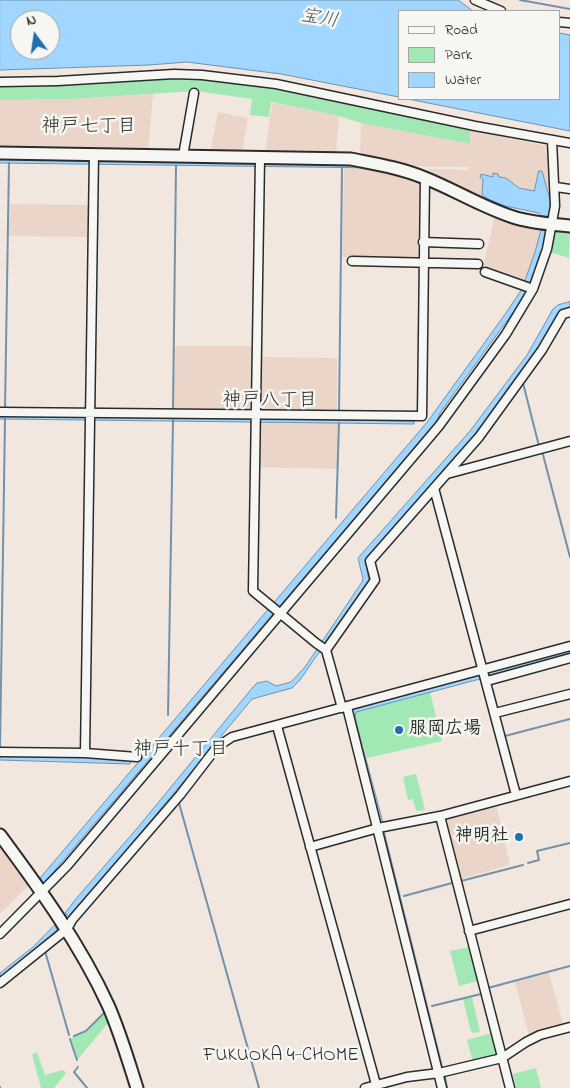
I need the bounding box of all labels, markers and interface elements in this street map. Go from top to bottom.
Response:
water label: 宝川 [298,5,340,35]
north arrow [10,10,60,60]
text: N [24,10,39,32]
legend [398,10,560,100]
text: Road [445,19,478,41]
text: Park [445,44,472,66]
text: Water [445,69,481,91]
district label: 神戸七丁目 [42,117,136,139]
district label: 神戸八丁目 [223,391,317,413]
place label: 服岡広場 [409,719,481,741]
marker: 服岡広場 [393,724,405,736]
district label: 神戸十丁目 [134,740,228,762]
place label: 神明社 [455,826,509,848]
marker: 神明社 [513,831,525,843]
district label: FUKUOKA 4-CHOME [194,1046,368,1068]

